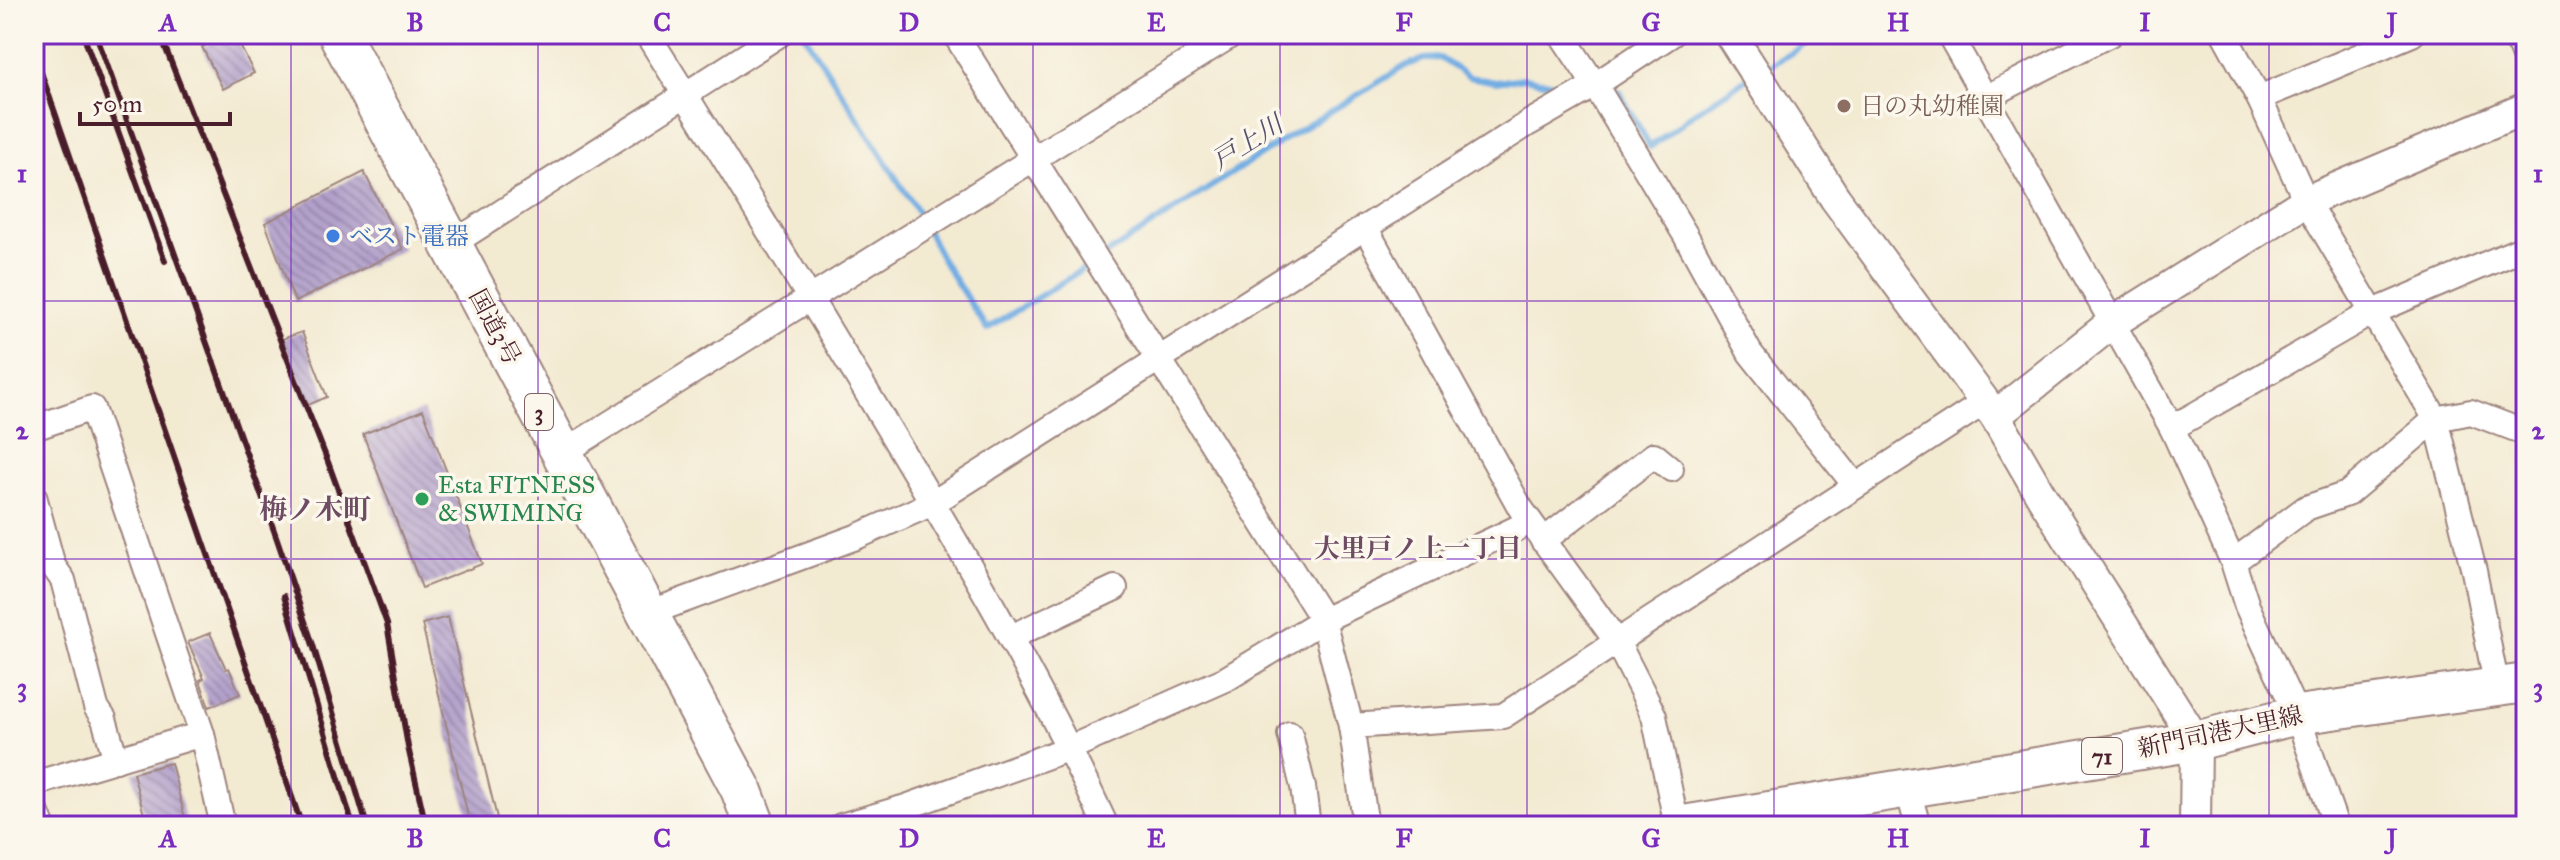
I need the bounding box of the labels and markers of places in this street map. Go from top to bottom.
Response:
place label: 日の丸幼稚園 [1860,91,2004,121]
marker: 日の丸幼稚園 [1835,97,1853,115]
place label: ベスト電器 [349,221,469,251]
marker: ベスト電器 [324,227,342,245]
place label: Esta FITNESS & SWIMING [438,470,595,528]
marker: Esta FITNESS & SWIMING [413,490,431,508]

